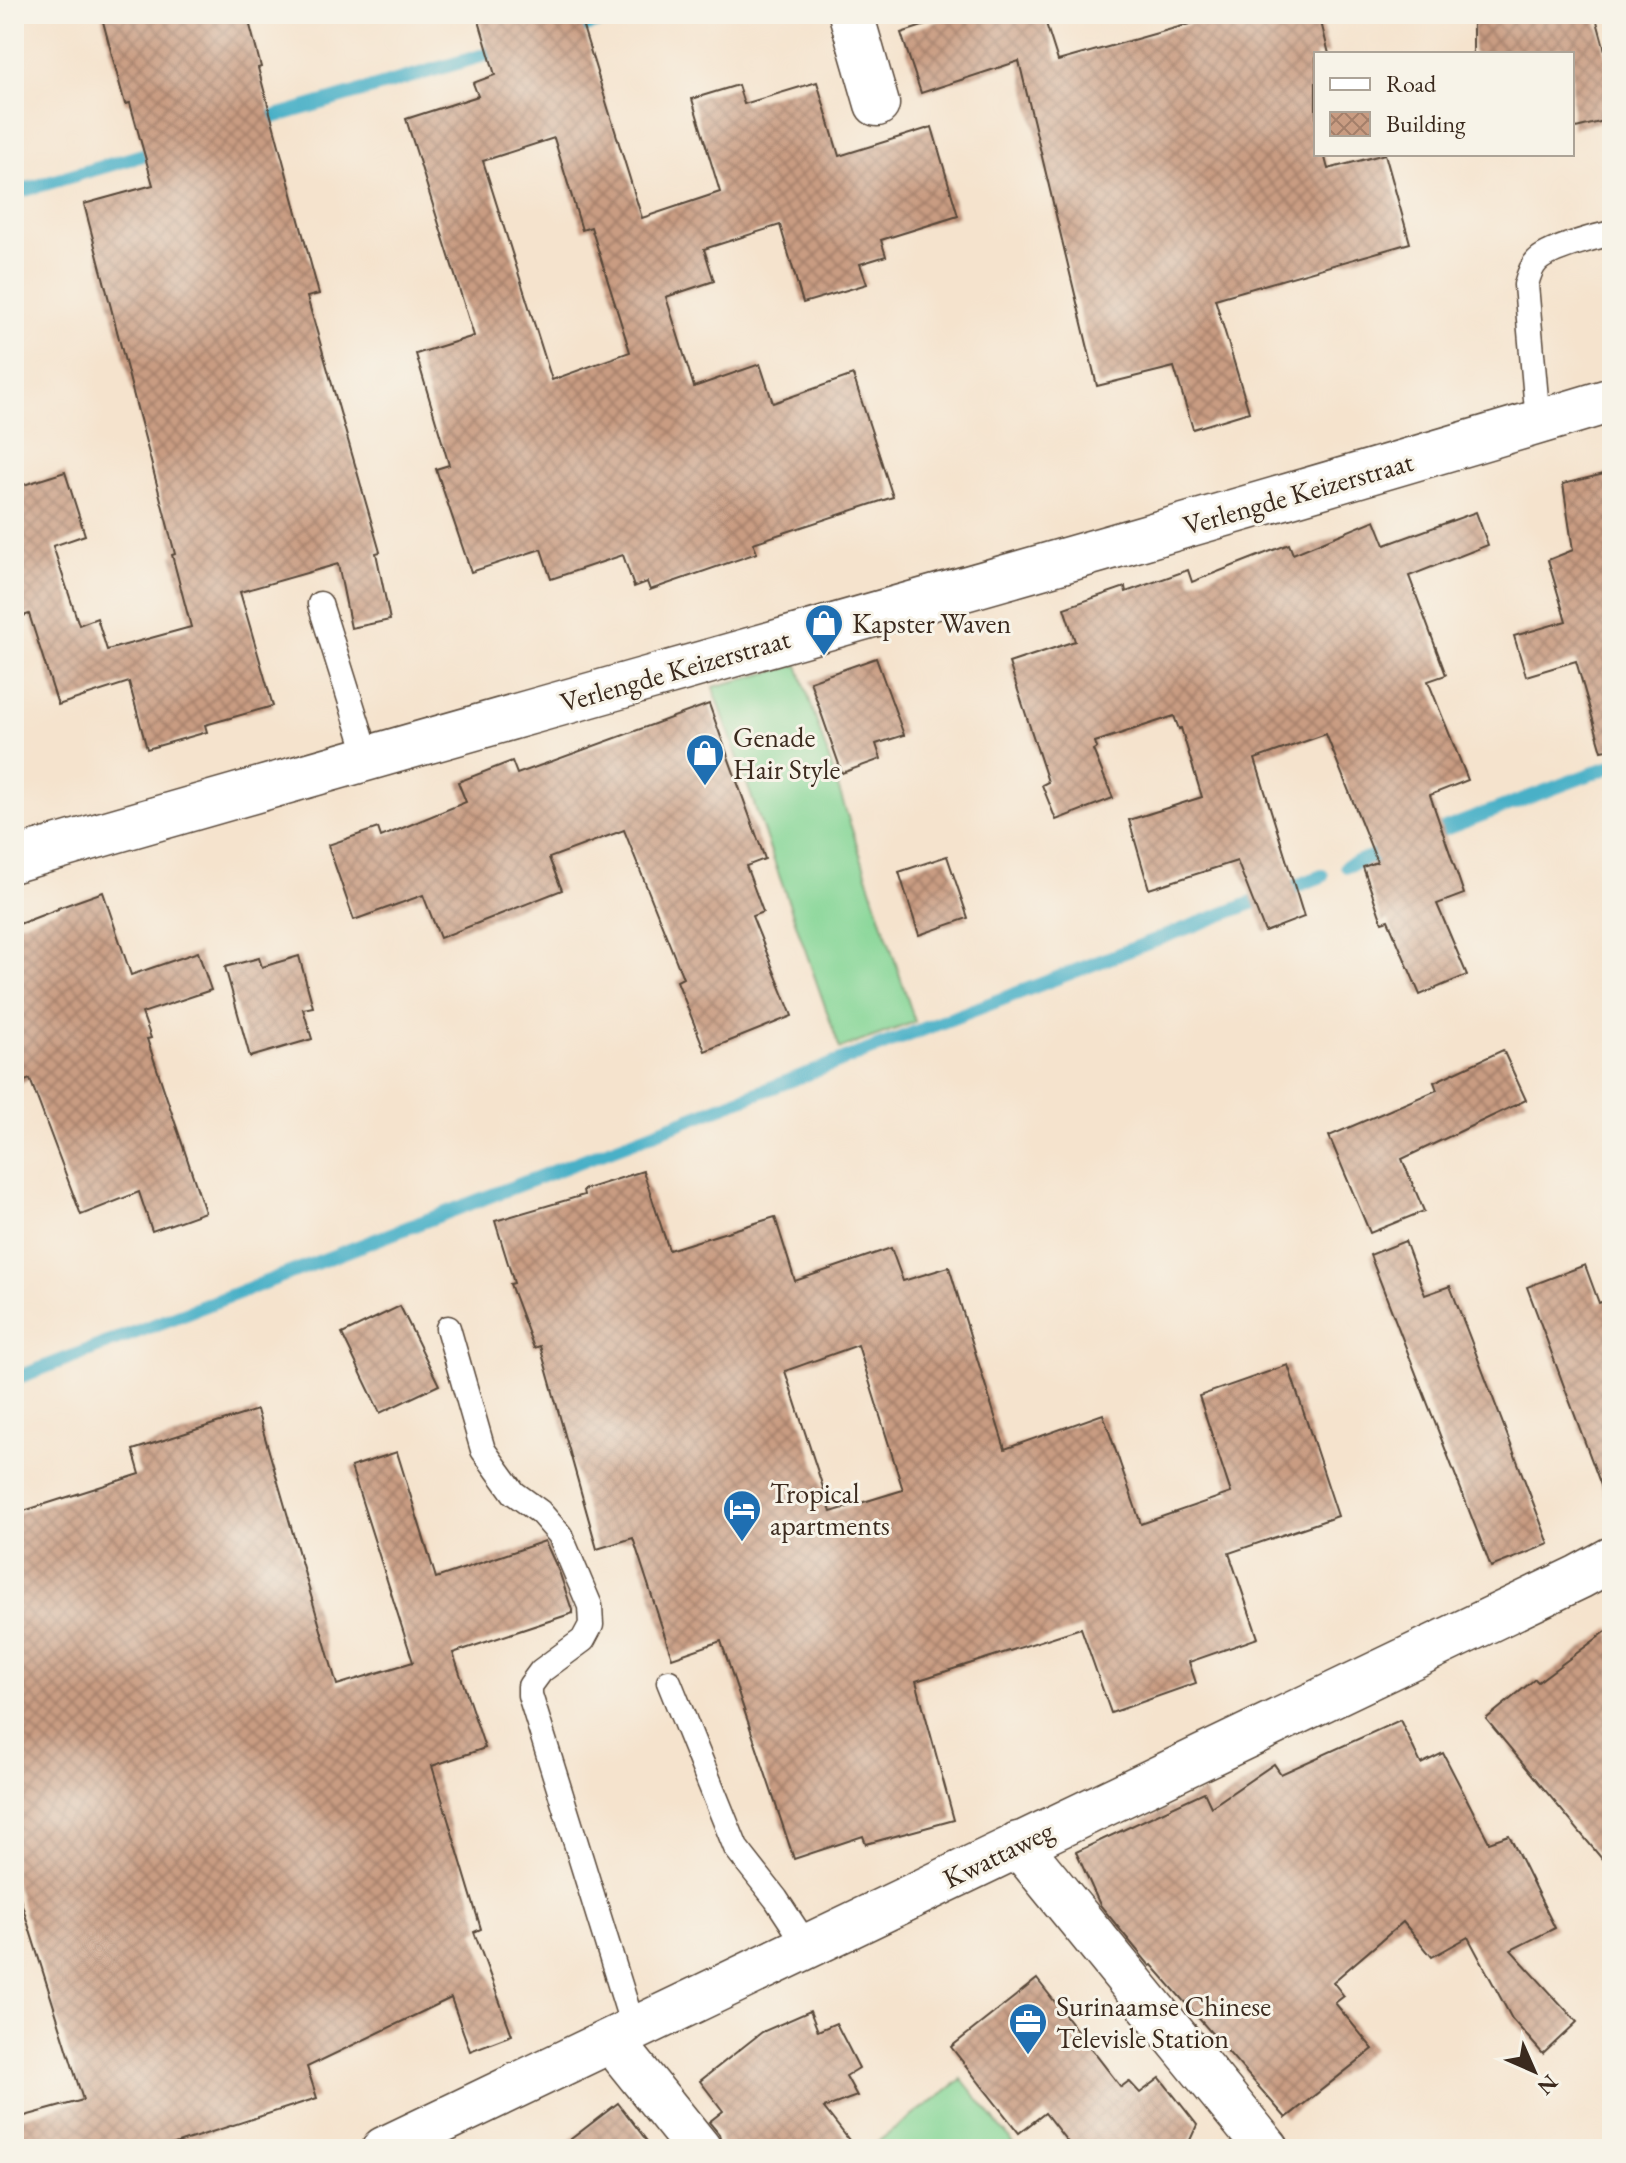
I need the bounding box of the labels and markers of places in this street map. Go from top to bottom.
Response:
shop icon: Kapster Waven [803,602,845,657]
place label: Kapster Waven [852,605,1011,641]
place label: Genade Hair Style [733,719,840,787]
shop icon: Genade Hair Style [684,732,726,787]
place label: Tropical apartments [770,1475,890,1543]
hotel icon: Tropical apartments [721,1488,763,1543]
place label: Surinaamse Chinese Televisle Station [1056,1988,1271,2056]
office icon: Surinaamse Chinese Televisle Station [1007,2001,1049,2056]

